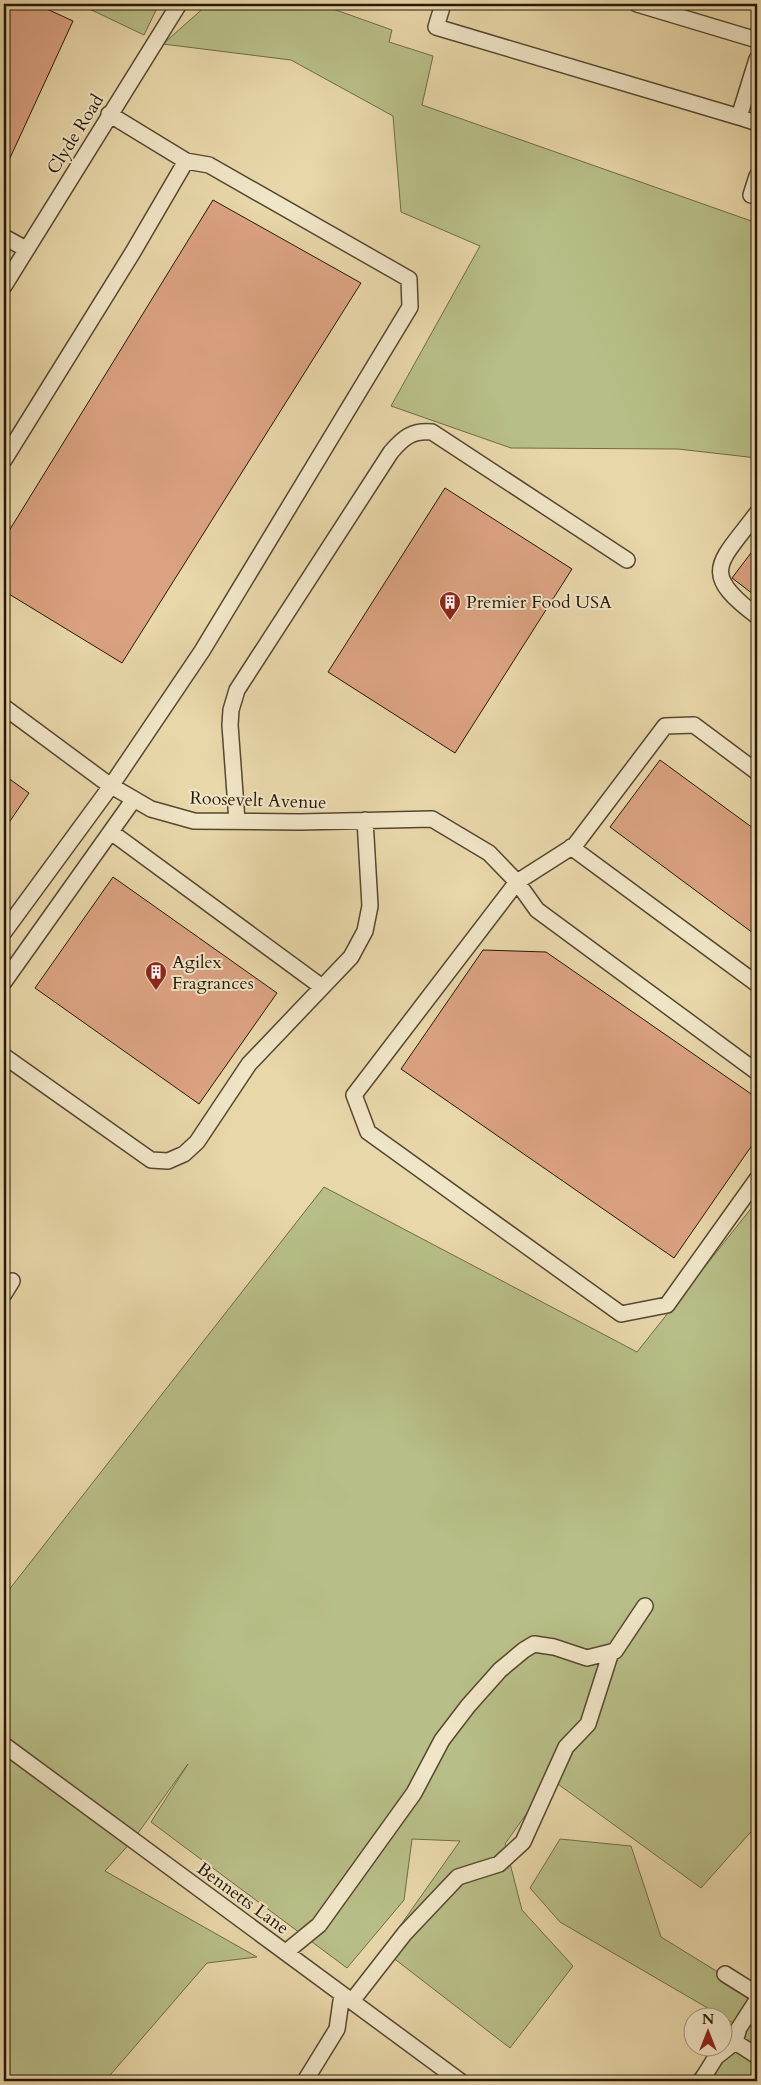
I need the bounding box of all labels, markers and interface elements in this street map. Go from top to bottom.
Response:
street label: Clyde Road [41,89,110,179]
building icon: Premier Food USA [438,590,462,621]
place label: Premier Food USA [466,590,612,615]
street label: Roosevelt Avenue [189,786,327,815]
place label: Agilex Fragrances [172,950,254,996]
building icon: Agilex Fragrances [144,960,168,991]
street label: Bennetts Lane [192,1856,294,1940]
north arrow [684,2008,734,2058]
text: N [702,2010,714,2029]

